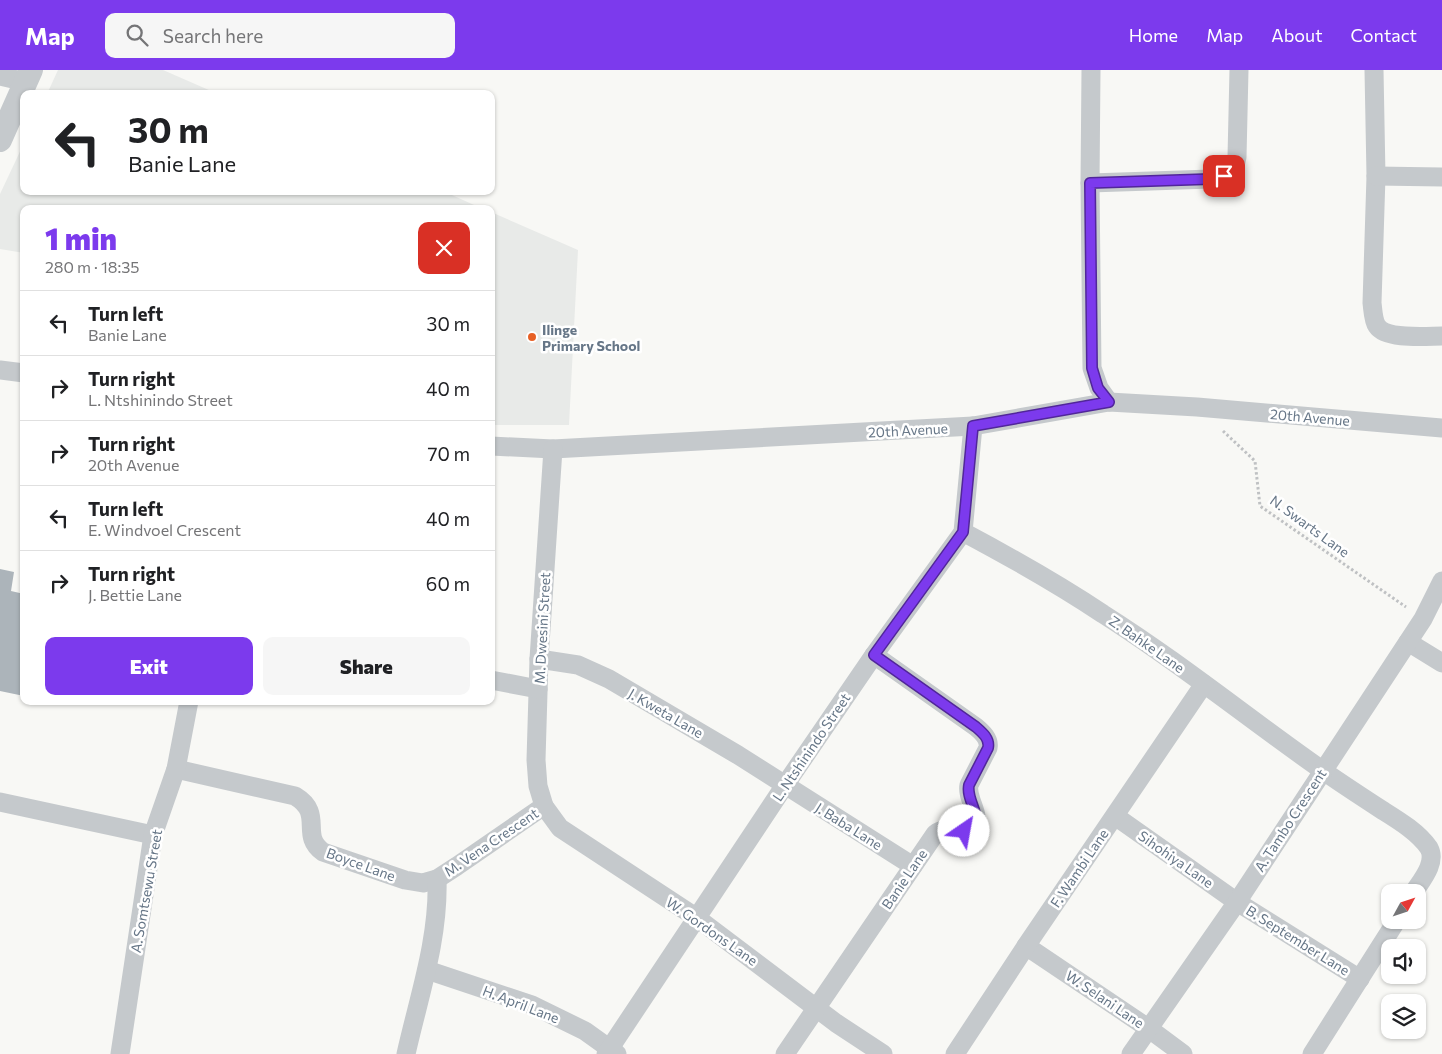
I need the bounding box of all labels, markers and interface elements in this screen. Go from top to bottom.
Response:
search box [105,13,455,58]
text: Map [25,21,75,50]
icon: search [123,21,151,49]
text: Search here [163,24,263,47]
text: Home [1129,24,1178,46]
text: Map [1206,24,1243,46]
text: About [1271,24,1323,46]
text: Contact [1351,24,1417,46]
text: 30 m [128,107,209,150]
icon: left [45,110,110,175]
text: Banie Lane [128,150,236,177]
pin [1203,155,1245,197]
icon: arrive [1210,162,1238,190]
text: 1 min [45,219,117,256]
button: close [418,222,470,274]
text: 280 m · 18:35 [45,257,140,276]
text: Turn left [88,302,163,325]
icon: left [45,309,73,337]
text: 30 m [427,312,470,335]
place label: Ilinge Primary School [542,321,640,354]
text: Banie Lane [88,325,167,344]
marker: Ilinge Primary School [526,331,538,343]
text: Turn right [88,367,175,390]
icon: right [45,374,73,402]
text: 40 m [426,377,470,400]
text: L. Ntshinindo Street [88,390,233,409]
street label: 20th Avenue [1269,405,1351,429]
street label: 20th Avenue [868,419,948,441]
text: Turn right [88,432,175,455]
icon: right [45,439,73,467]
text: 70 m [427,442,470,465]
text: 20th Avenue [88,455,179,474]
street label: N. Swarts Lane [1267,492,1353,560]
text: Turn left [88,497,163,520]
icon: left [45,504,73,532]
text: 40 m [426,507,470,530]
text: E. Windvoel Crescent [88,520,241,539]
text: Turn right [88,562,175,585]
icon: right [45,569,73,597]
street label: M. Dwesini Street [531,571,553,684]
text: 60 m [426,572,470,595]
text: J. Bettie Lane [88,585,182,604]
street label: Z. Bahke Lane [1106,612,1188,676]
button: Exit [45,637,253,695]
button: Share [263,637,470,695]
street label: J. Kweta Lane [625,685,707,741]
street label: L. Ntshinindo Street [769,690,854,804]
street label: A. Tambo Crescent [1250,765,1330,875]
street label: J. Baba Lane [813,799,885,853]
street label: M. Vena Crescent [441,804,542,880]
position arrow [937,804,989,856]
street label: F. Wambi Lane [1046,825,1112,911]
street label: Sihohiya Lane [1135,827,1217,891]
street label: A. Somtsewu Street [127,828,165,954]
street label: Boyce Lane [324,844,398,884]
street label: Banie Lane [878,846,930,912]
north arrow [1381,884,1426,929]
map controls [1381,884,1426,1039]
street label: W. Gordons Lane [663,893,761,969]
street label: B. September Lane [1243,901,1353,979]
button: sound [1381,939,1426,984]
street label: W. Selani Lane [1063,967,1147,1031]
street label: H. April Lane [480,982,562,1026]
button: layers [1381,994,1426,1039]

